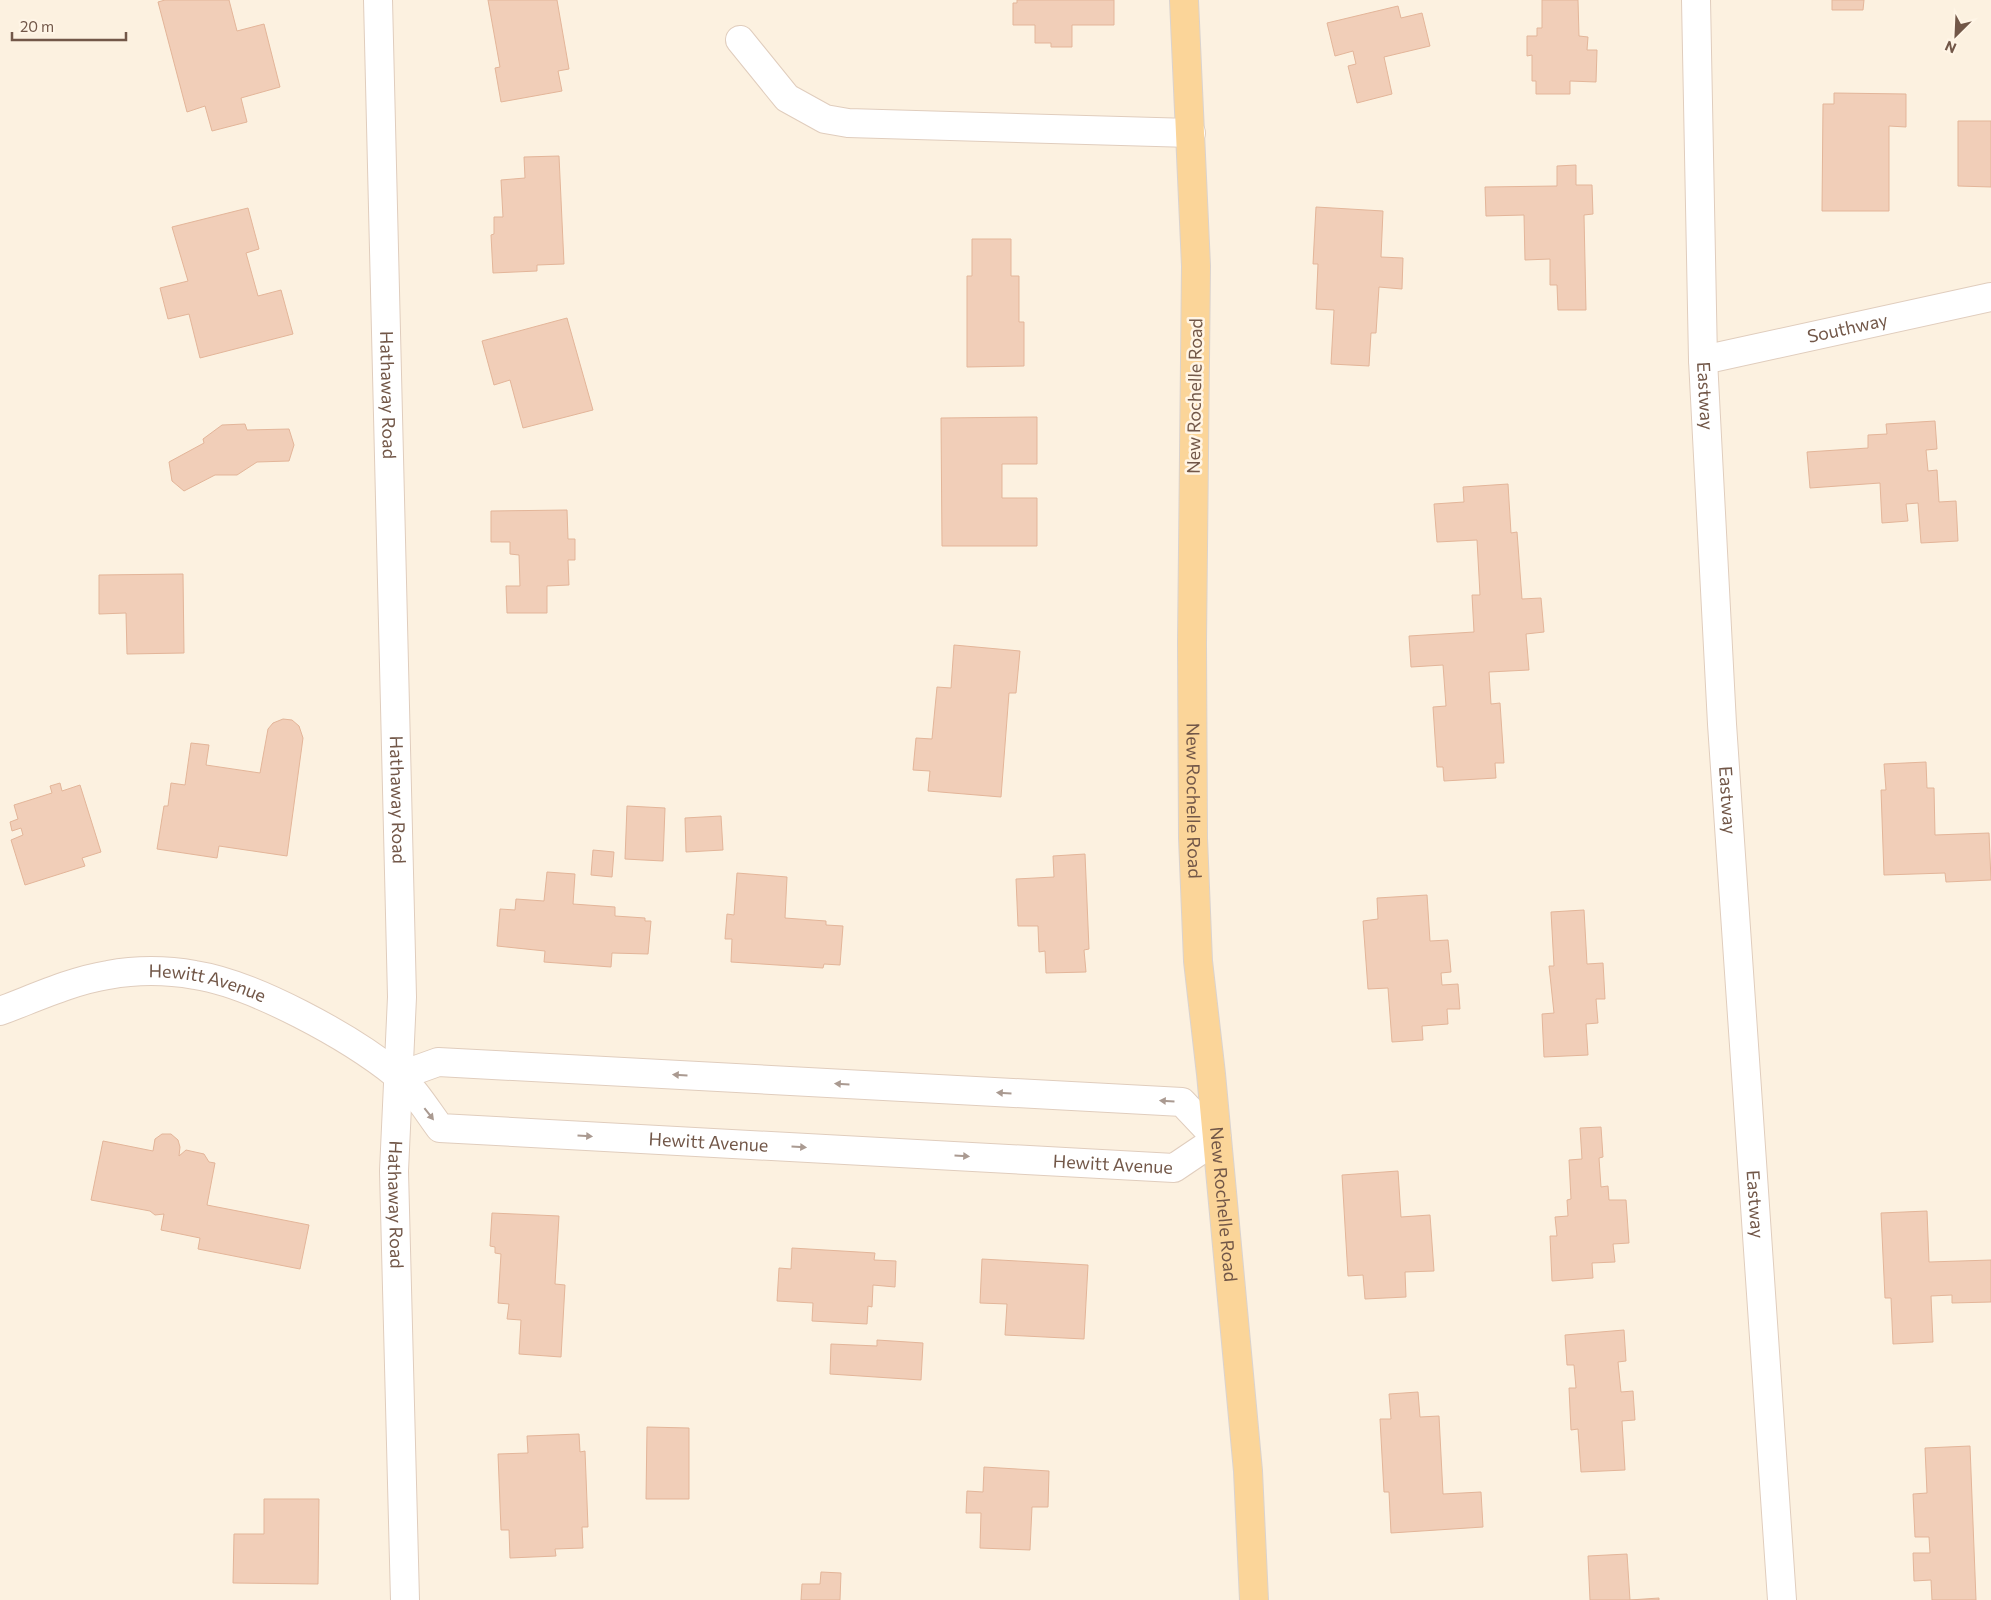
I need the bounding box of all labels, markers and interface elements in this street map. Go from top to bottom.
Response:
scale bar [12,10,126,42]
north arrow [1931,10,1981,60]
text: 20 m [20,17,54,35]
text: N [1942,37,1959,57]
street label: Southway [1805,308,1890,347]
street label: New Rochelle Road [1182,318,1206,474]
street label: Hathaway Road [376,331,401,459]
street label: Eastway [1693,361,1719,431]
street label: New Rochelle Road [1182,723,1207,879]
street label: Hathaway Road [386,735,411,864]
street label: Eastway [1715,765,1742,835]
street label: Hewitt Avenue [149,959,269,1006]
one-way arrow [672,1070,688,1078]
one-way arrow [834,1079,850,1087]
one-way arrow [996,1088,1012,1096]
one-way arrow [1158,1097,1174,1105]
one-way arrow [424,1107,435,1120]
street label: New Rochelle Road [1206,1126,1242,1283]
street label: Hewitt Avenue [648,1127,769,1156]
one-way arrow [577,1132,593,1140]
street label: Hathaway Road [384,1140,408,1269]
one-way arrow [792,1144,808,1152]
street label: Hewitt Avenue [1052,1149,1173,1178]
one-way arrow [954,1153,970,1161]
street label: Eastway [1743,1169,1769,1239]

